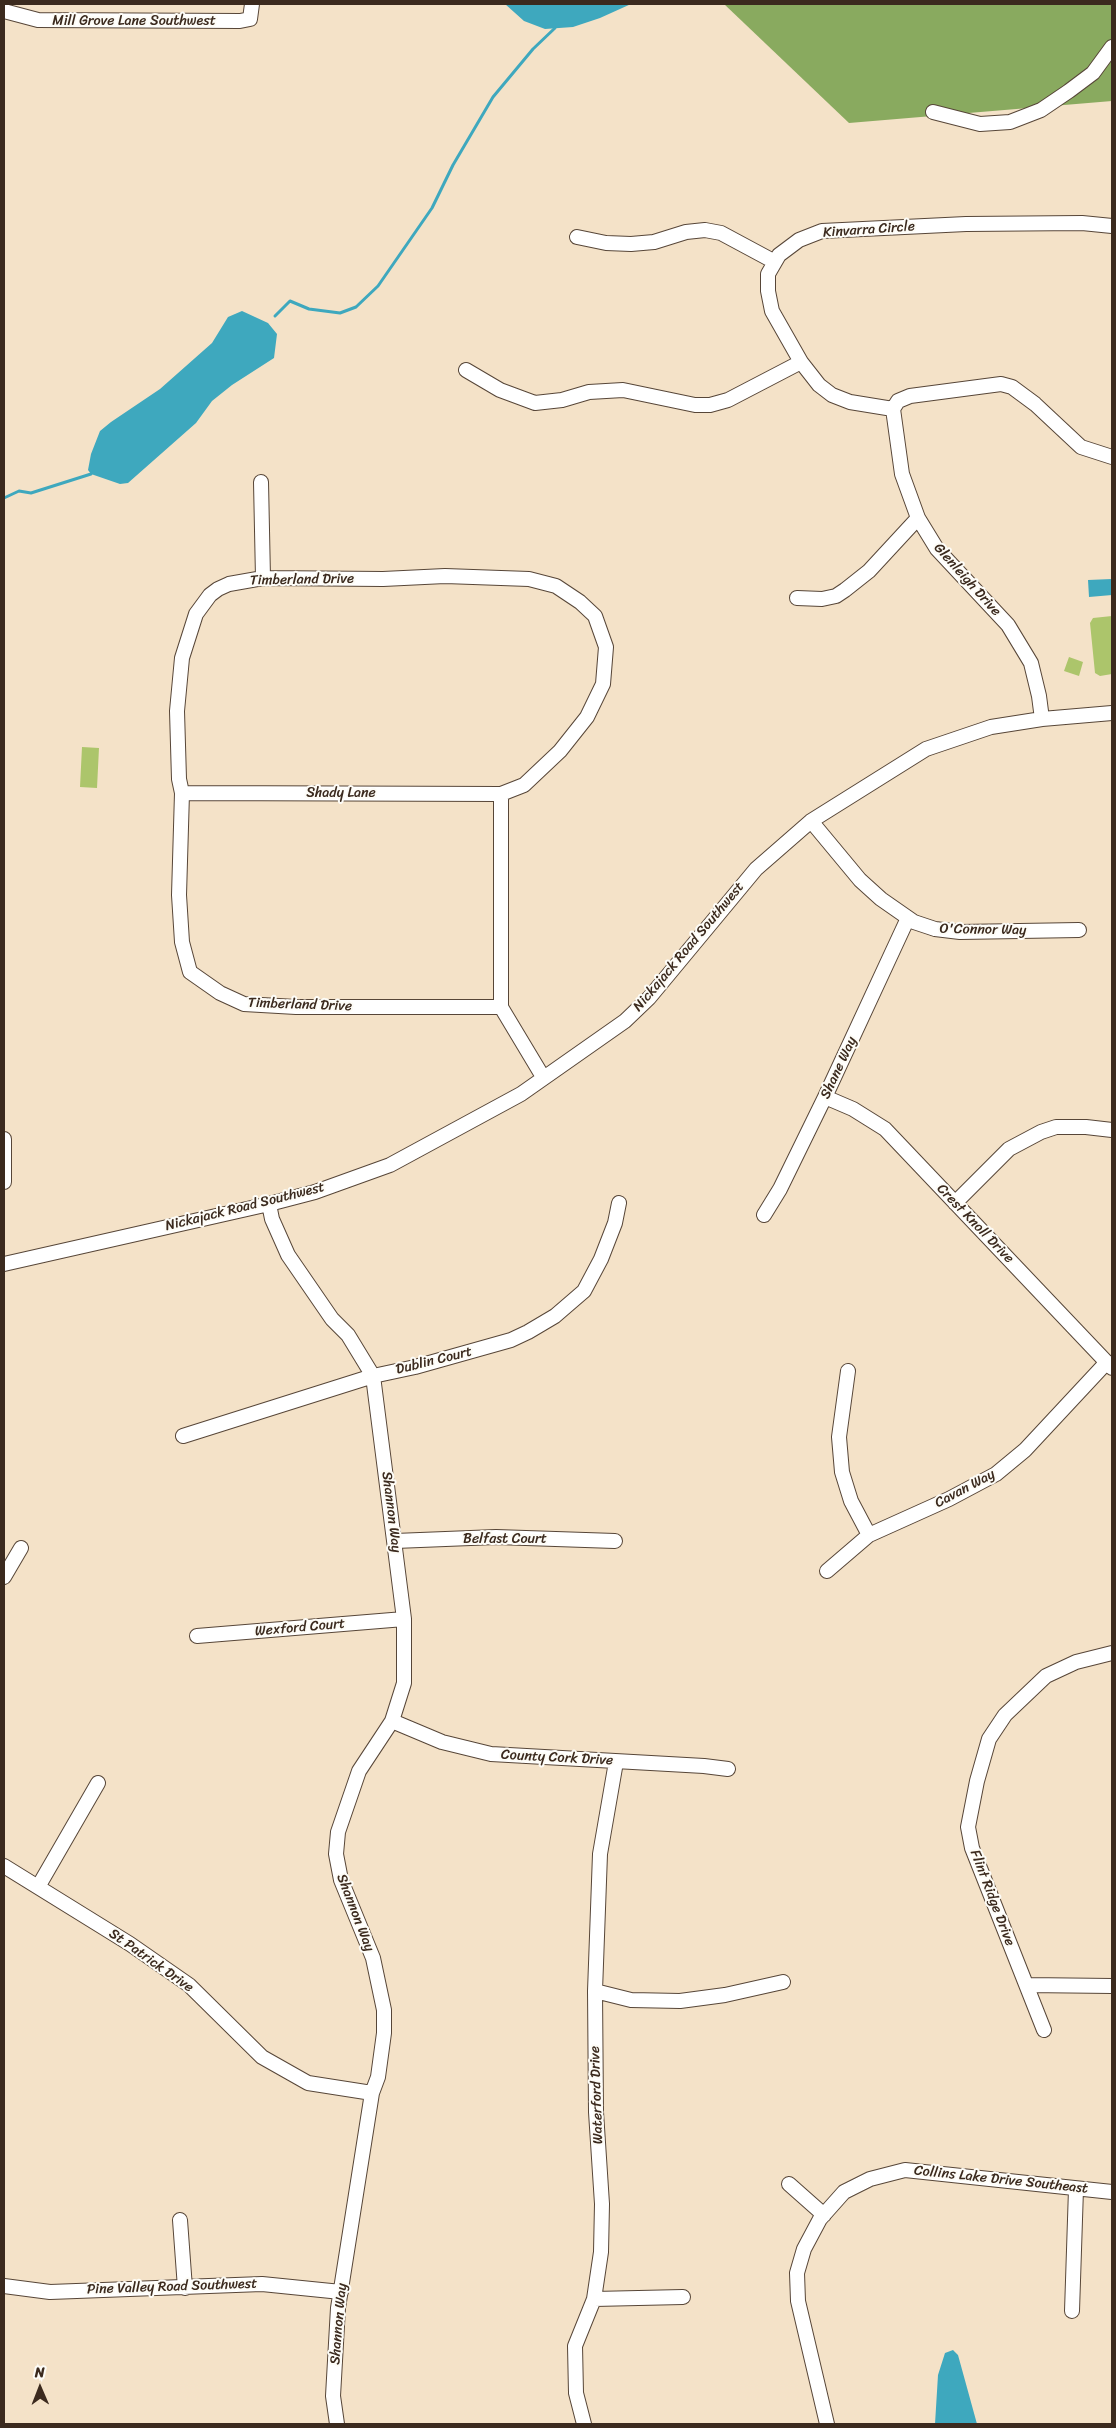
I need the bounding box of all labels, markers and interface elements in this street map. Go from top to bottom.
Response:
street label: Mill Grove Lane Southwest [52,13,216,29]
street label: Kinvarra Circle [822,218,916,242]
street label: Glenleigh Drive [930,540,1004,620]
street label: Timberland Drive [250,571,354,589]
street label: Shady Lane [306,785,376,801]
street label: Nickajack Road Southwest [630,879,748,1015]
street label: O'Connor Way [939,921,1027,939]
street label: Timberland Drive [248,995,352,1015]
street label: Shane Way [817,1034,861,1102]
street label: Nickajack Road Southwest [164,1179,326,1235]
street label: Crest Knoll Drive [933,1181,1017,1267]
street label: Dublin Court [394,1343,474,1379]
street label: Cavan Way [932,1466,998,1512]
street label: Shannon Way [378,1470,404,1554]
street label: Belfast Court [463,1531,547,1547]
street label: Wexford Court [254,1616,346,1640]
street label: County Cork Drive [501,1747,613,1769]
street label: Flint Ridge Drive [966,1848,1018,1948]
street label: Shannon Way [333,1872,377,1954]
street label: St Patrick Drive [105,1926,197,1996]
street label: Waterford Drive [587,2046,607,2144]
street label: Collins Lake Drive Southeast [913,2163,1089,2197]
street label: Pine Valley Road Southwest [86,2276,258,2298]
street label: Shannon Way [327,2283,351,2365]
text: N [35,2360,45,2385]
north arrow [15,2363,65,2413]

